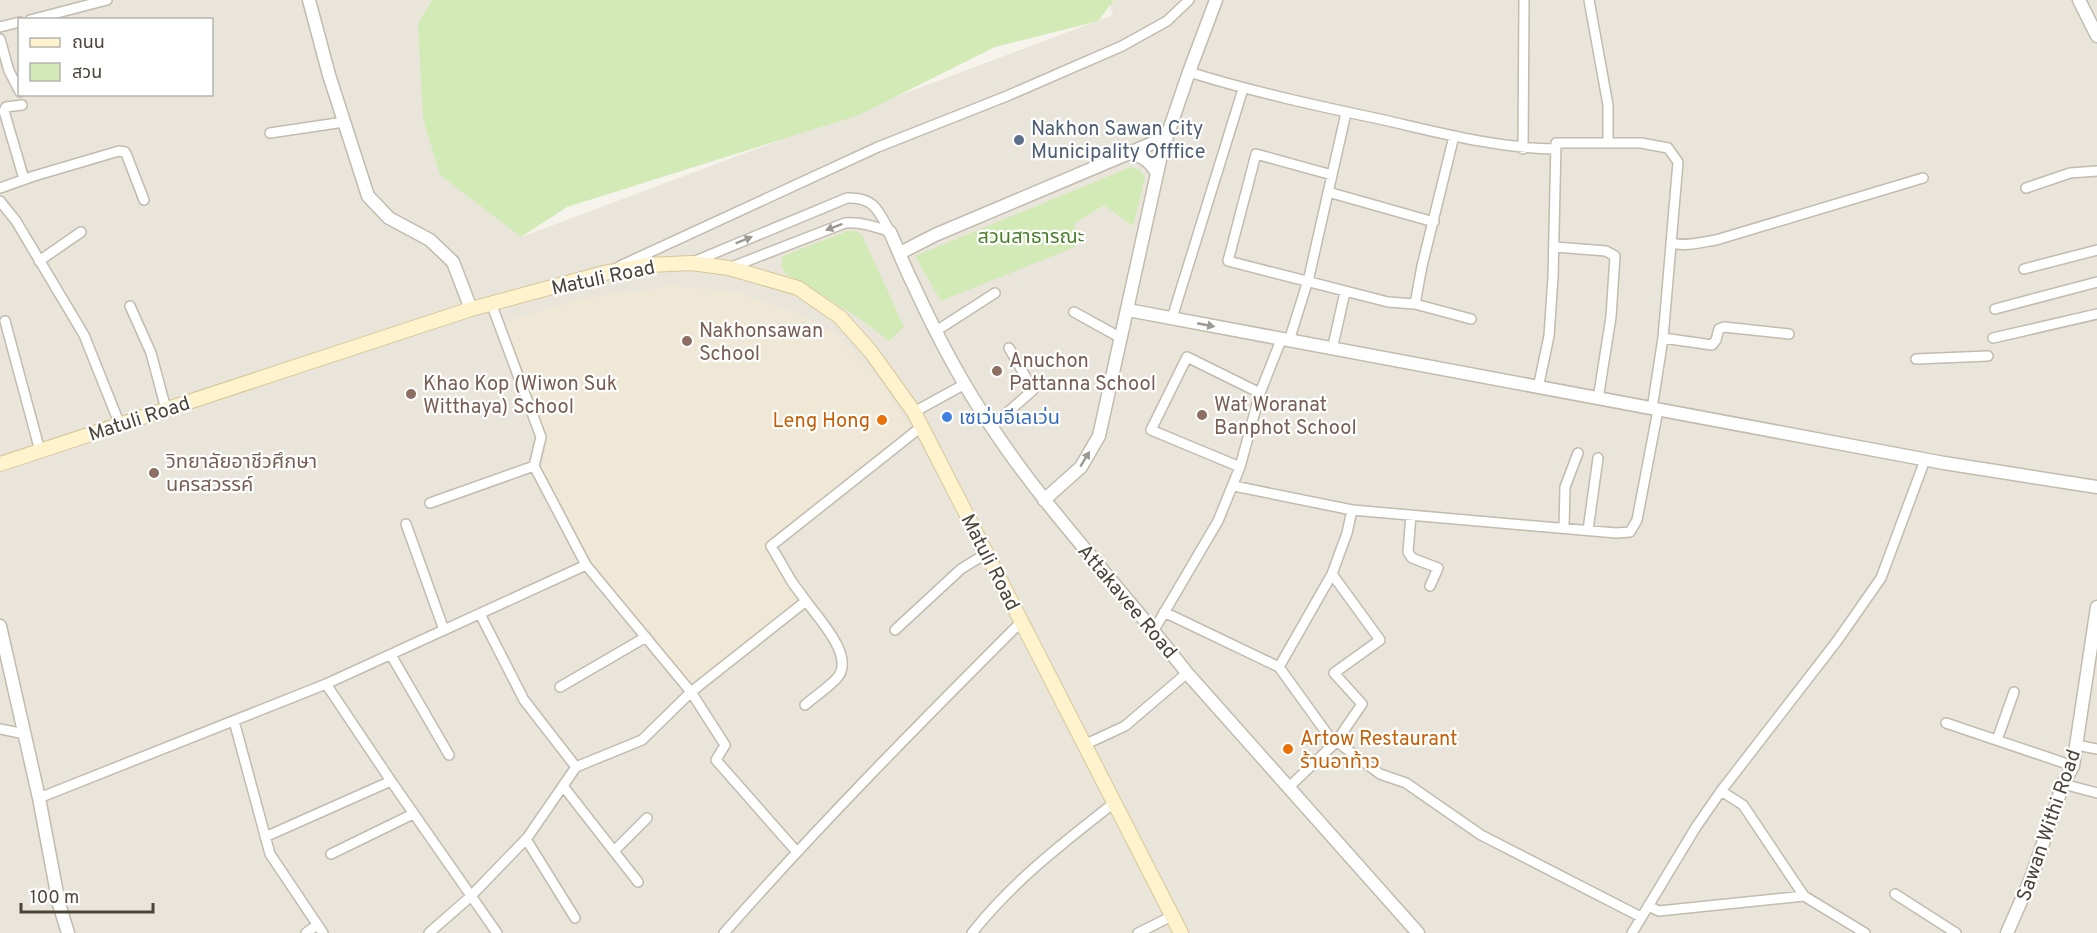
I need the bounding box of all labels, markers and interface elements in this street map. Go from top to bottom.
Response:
legend [18,18,213,96]
text: ถนน [72,32,105,55]
text: สวน [72,62,102,85]
place label: Nakhon Sawan City Municipality Offfice [1031,117,1206,166]
marker: Nakhon Sawan City Municipality Offfice [1012,133,1026,147]
one-way arrow [824,222,842,232]
park label: สวนสาธารณะ [978,225,1084,251]
one-way arrow [736,235,754,245]
street label: Matuli Road [549,255,658,303]
place label: Nakhonsawan School [699,319,823,368]
one-way arrow [1197,321,1216,330]
marker: Nakhonsawan School [680,334,694,348]
place label: Anuchon Pattanna School [1009,349,1156,398]
marker: Anuchon Pattanna School [990,364,1004,378]
place label: Khao Kop (Wiwon Suk Witthaya) School [423,372,617,421]
marker: Khao Kop (Wiwon Suk Witthaya) School [404,387,418,401]
street label: Matuli Road [86,391,194,449]
place label: Wat Woranat Banphot School [1214,393,1357,442]
place label: เซเว่นอีเลเว่น [959,406,1060,432]
marker: Wat Woranat Banphot School [1195,408,1209,422]
place label: Leng Hong [772,409,870,435]
marker: เซเว่นอีเลเว่น [940,410,954,424]
marker: Leng Hong [875,413,889,427]
place label: วิทยาลัยอาชีวศึกษา นครสวรรค์ [165,450,317,499]
one-way arrow [1080,451,1091,467]
marker: วิทยาลัยอาชีวศึกษา นครสวรรค์ [147,466,161,480]
street label: Matuli Road [954,510,1025,616]
street label: Attakavee Road [1071,540,1182,665]
place label: Artow Restaurant ร้านอาท้าว [1300,727,1457,776]
marker: Artow Restaurant ร้านอาท้าว [1281,742,1295,756]
street label: Sawan Withi Road [2012,746,2088,905]
scale bar [21,876,153,914]
text: 100 m [30,887,79,910]

